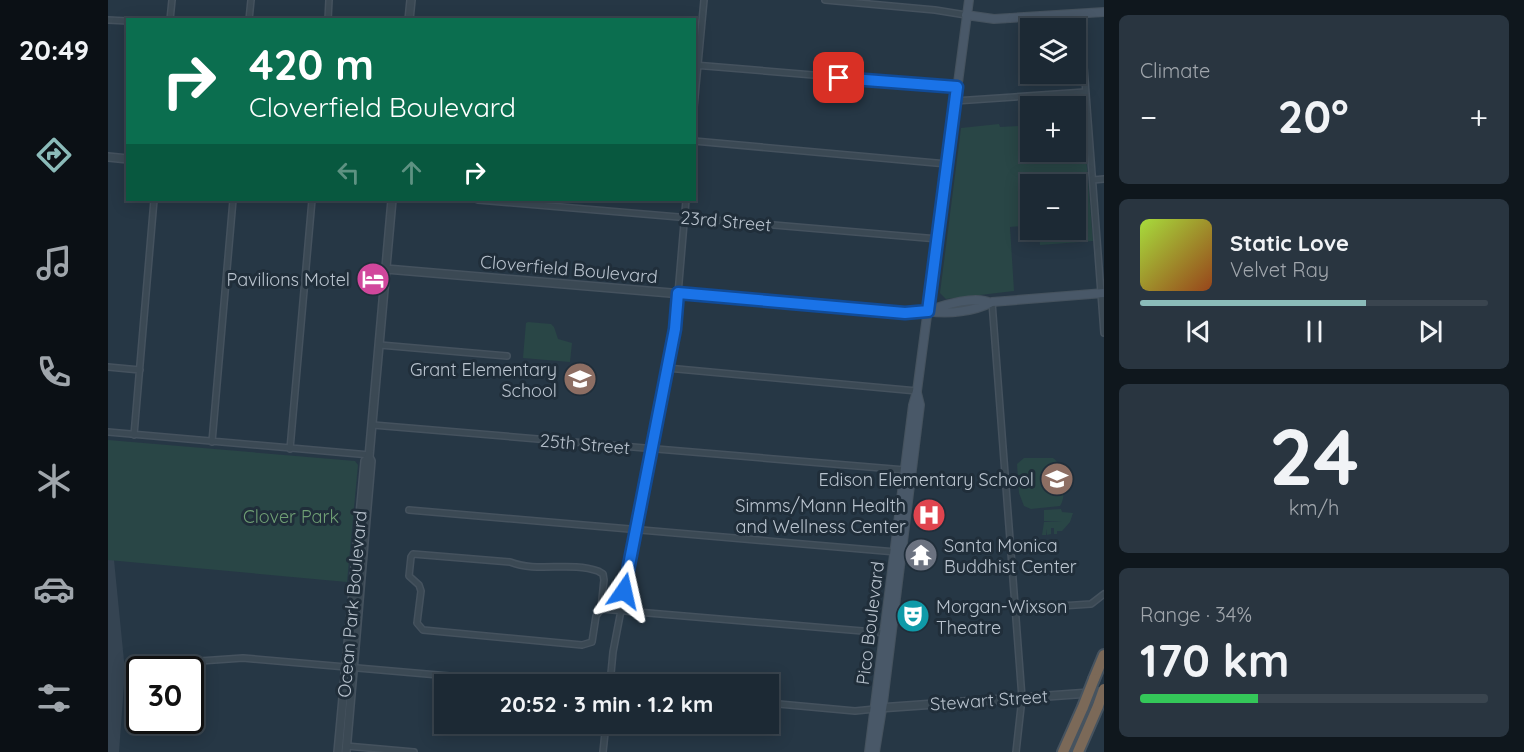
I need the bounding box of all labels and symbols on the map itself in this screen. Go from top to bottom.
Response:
pin [813,52,864,103]
street label: 23rd Street [680,206,772,236]
street label: Cloverfield Boulevard [479,250,659,288]
hotel icon: Pavilions Motel [355,261,391,297]
place label: Pavilions Motel [227,268,350,291]
place label: Grant Elementary School [410,358,557,402]
school or university icon: Grant Elementary School [562,361,598,397]
street label: 25th Street [539,429,631,459]
school or university icon: Edison Elementary School [1039,461,1075,497]
place label: Edison Elementary School [819,468,1034,491]
place label: Simms/Mann Health and Wellness Center [735,494,906,538]
hospital icon: Simms/Mann Health and Wellness Center [911,497,947,533]
park label: Clover Park [243,505,339,528]
street label: Ocean Park Boulevard [332,510,372,698]
place label: Santa Monica Buddhist Center [944,534,1077,578]
temple icon: Santa Monica Buddhist Center [903,537,939,573]
position arrow [592,559,656,623]
street label: Pico Boulevard [851,560,889,686]
place label: Morgan-Wixson Theatre [936,595,1067,639]
theatre icon: Morgan-Wixson Theatre [895,598,931,634]
speed limit sign: 30 [126,656,204,734]
street label: Stewart Street [929,684,1049,716]

